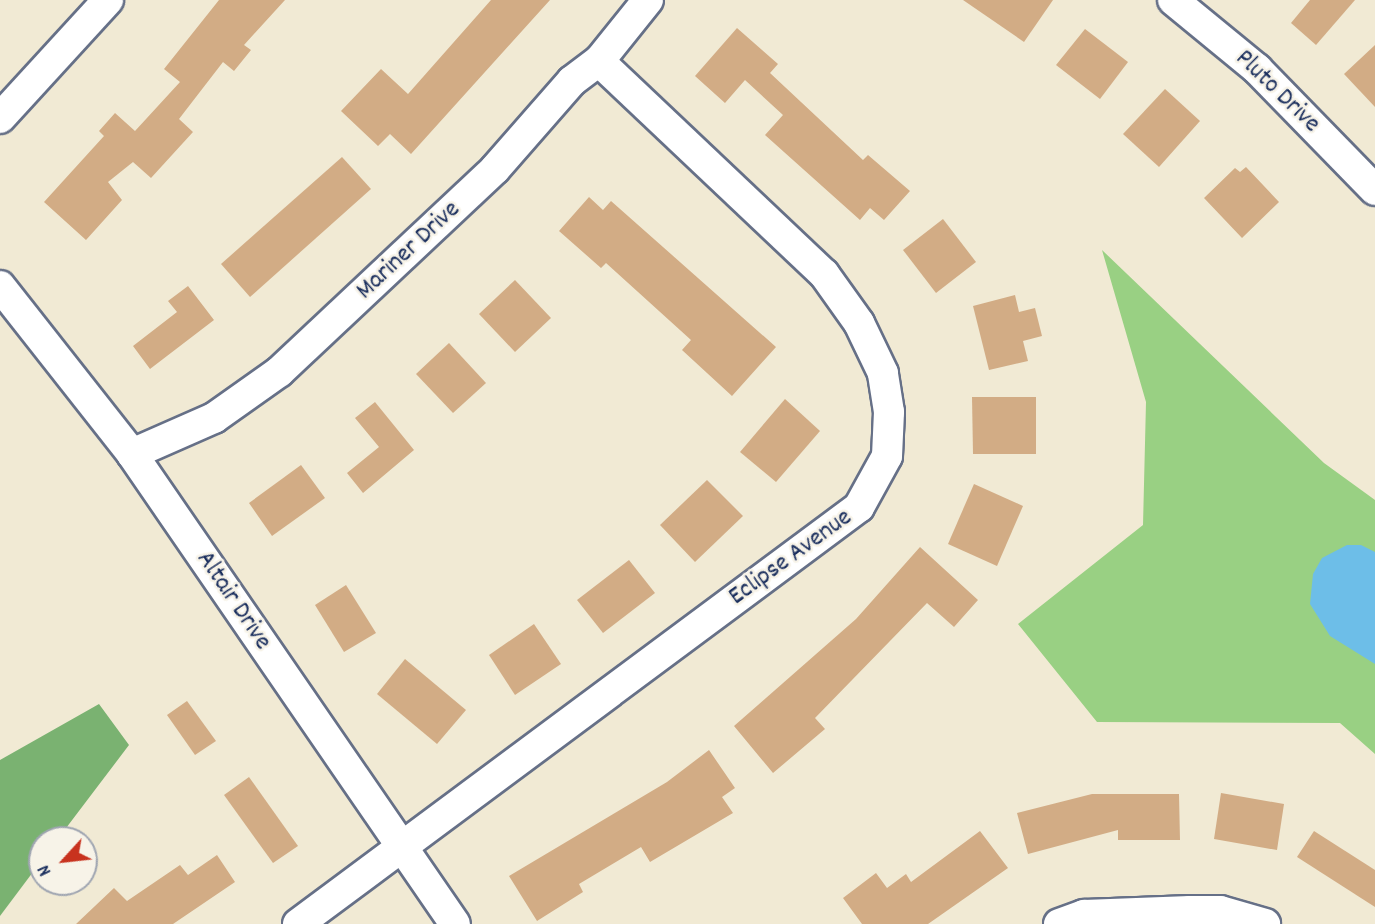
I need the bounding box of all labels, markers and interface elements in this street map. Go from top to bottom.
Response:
street label: Pluto Drive [1228,44,1326,140]
street label: Mariner Drive [350,195,468,307]
street label: Eclipse Avenue [723,503,859,613]
street label: Altair Drive [189,546,277,656]
north arrow [28,826,98,896]
text: N [31,860,60,880]

